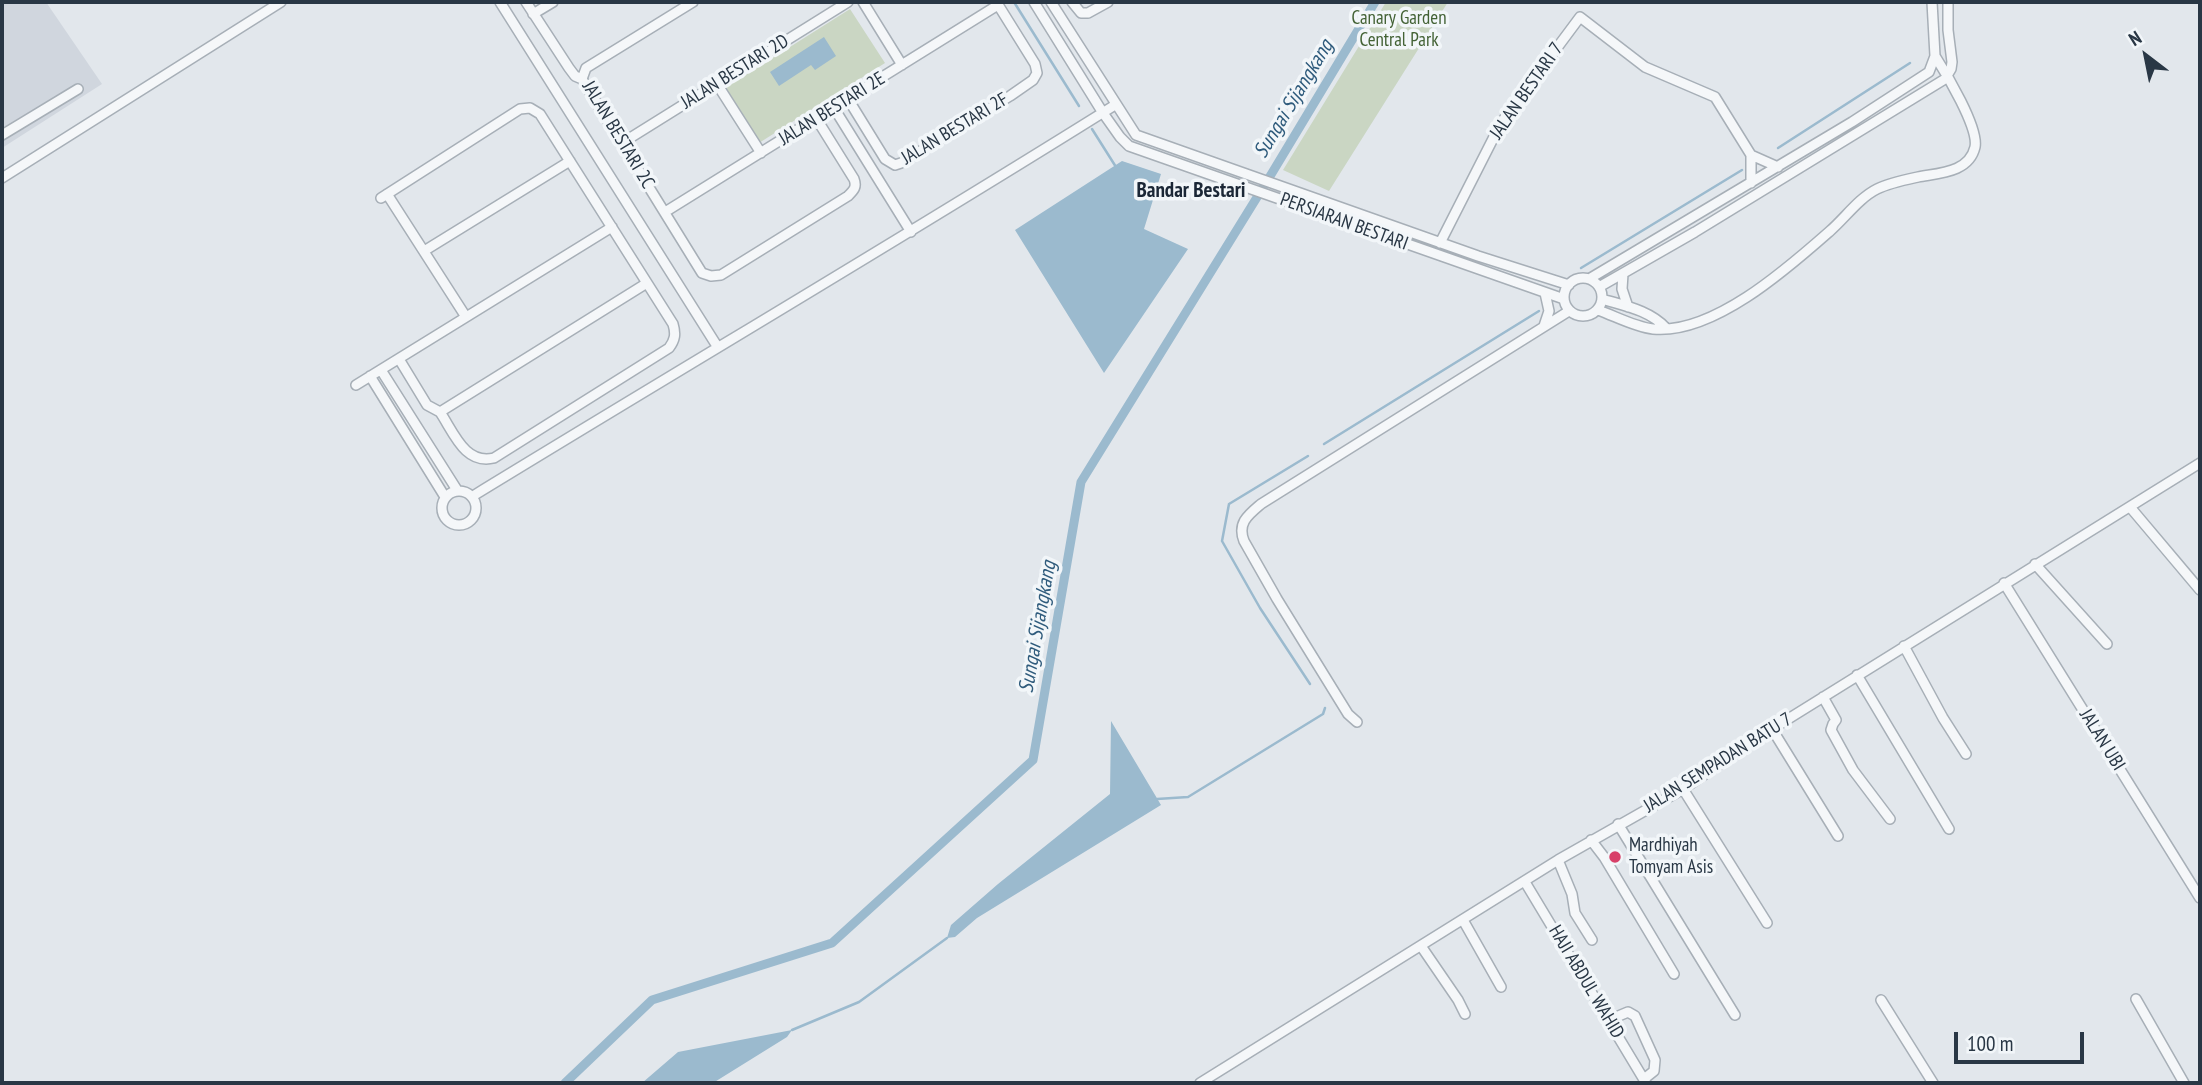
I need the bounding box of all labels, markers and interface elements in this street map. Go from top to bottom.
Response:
park label: Canary Garden Central Park [1352,8,1446,52]
north arrow [2111,21,2181,91]
text: N [2124,25,2146,51]
street label: JALAN BESTARI 2D [677,30,793,114]
water label: Sungai Sijangkang [1249,35,1339,163]
street label: JALAN BESTARI 7 [1485,38,1569,144]
street label: JALAN BESTARI 2E [775,67,889,151]
street label: JALAN BESTARI 2C [577,77,659,193]
street label: JALAN BESTARI 2F [898,88,1012,170]
district label: Bandar Bestari [1136,178,1246,204]
street label: PERSIARAN BESTARI [1277,188,1411,256]
water label: Sungai Sijangkang [1014,559,1062,695]
street label: JALAN UBI [2074,705,2130,775]
street label: JALAN SEMPADAN BATU 7 [1640,708,1796,818]
place label: Mardhiyah Tomyam Asis [1629,835,1713,879]
marker: Mardhiyah Tomyam Asis [1607,849,1623,865]
street label: HAJI ABDUL WAHID [1543,921,1629,1043]
scale bar [1957,1018,2086,1062]
text: 100 m [1967,1030,2013,1057]

